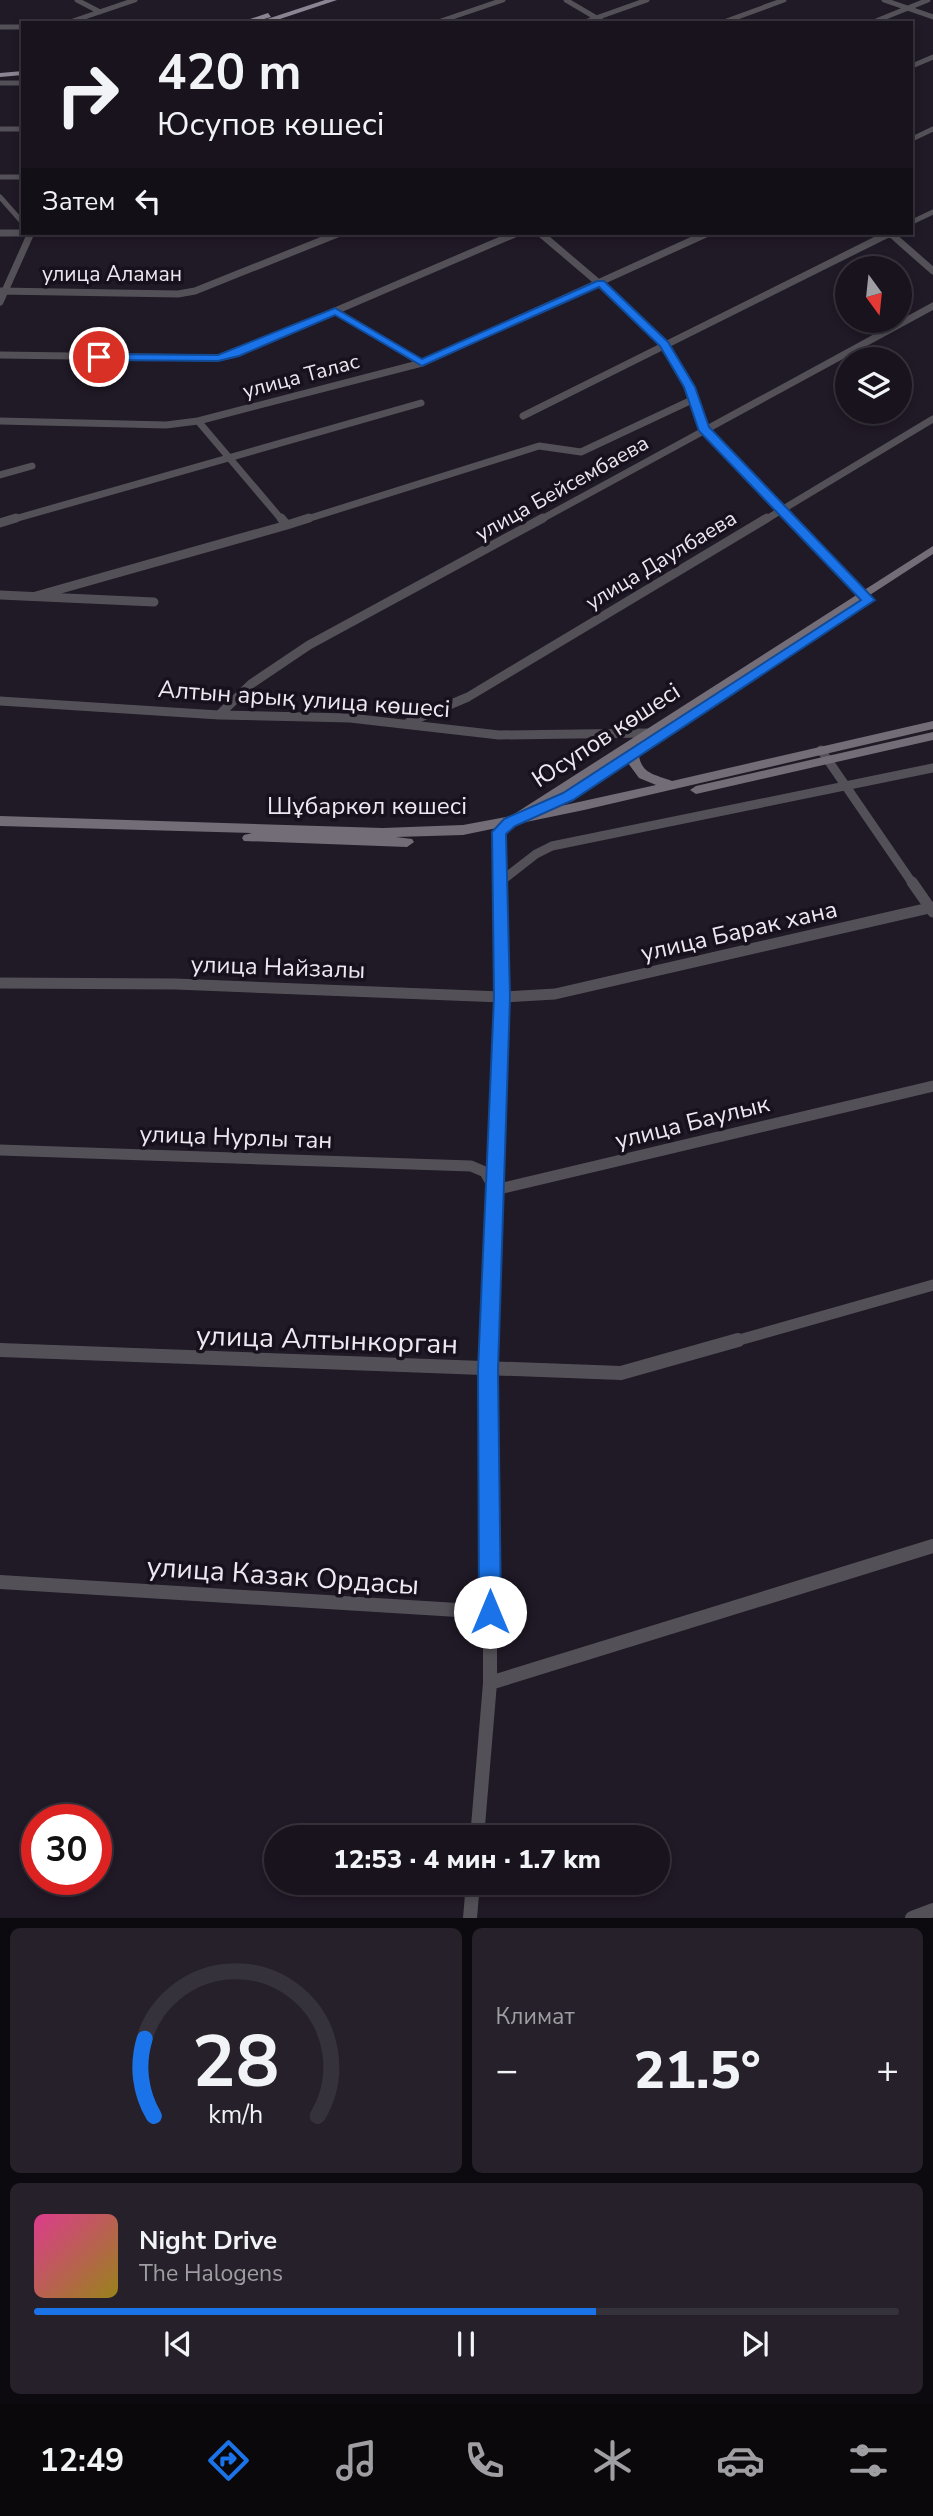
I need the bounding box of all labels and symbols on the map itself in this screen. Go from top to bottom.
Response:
north arrow [835,256,912,332]
street label: улица Аламан [42,260,182,288]
pin [69,327,129,387]
street label: улица Талас [240,347,362,405]
street label: улица Бейсембаева [470,429,654,547]
street label: улица Даулбаева [580,504,742,616]
street label: Алтын арық улица көшесі [157,673,451,725]
street label: Юсупов көшесі [526,675,686,795]
street label: Шұбаркөл көшесі [267,790,467,822]
street label: улица Барак хана [638,893,840,969]
street label: улица Найзалы [190,948,366,986]
street label: улица Баулык [612,1087,773,1157]
street label: улица Нурлы тан [139,1118,333,1156]
street label: улица Алтынкорган [195,1316,459,1364]
street label: улица Казак Ордасы [146,1548,420,1604]
position arrow [453,1575,527,1649]
speed limit sign: 30 [21,1804,112,1895]

